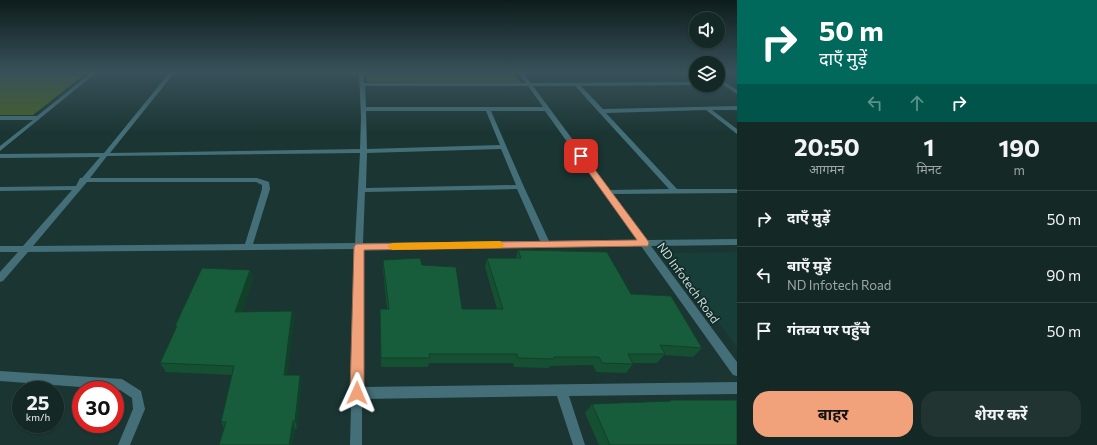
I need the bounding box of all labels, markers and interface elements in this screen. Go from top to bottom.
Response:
map controls [689,12,725,92]
button: sound [689,12,725,48]
text: 50 m [819,13,884,47]
icon: right [753,16,805,68]
text: दाएँ मुड़ें [819,47,867,69]
button: layers [689,56,725,92]
icon: left [864,92,886,114]
icon: ahead [906,92,928,114]
icon: right [948,92,970,114]
text: 20:50 [794,132,860,161]
text: 1 [924,132,934,161]
text: 190 [998,133,1040,162]
pin [564,139,598,173]
icon: arrive [570,145,592,167]
text: आगमन [809,161,845,177]
text: मिनट [917,161,942,177]
text: m [1014,162,1025,178]
icon: right [753,208,775,230]
text: दाएँ मुड़ें [787,208,830,226]
text: 50 m [1047,210,1081,228]
street label: ND Infotech Road [655,239,723,326]
text: बाएँ मुड़ें [787,256,831,274]
icon: left [753,264,775,286]
text: 90 m [1046,266,1081,284]
text: ND Infotech Road [787,277,891,293]
icon: arrive [753,320,775,342]
text: गंतव्य पर पहुँचे [787,320,870,338]
text: 50 m [1047,322,1081,340]
position arrow [336,372,378,414]
speed limit sign: 30 [72,381,124,433]
text: 25 [26,390,50,414]
button: बाहर [753,391,913,437]
button: शेयर करें [921,391,1081,437]
text: km/h [26,411,50,423]

